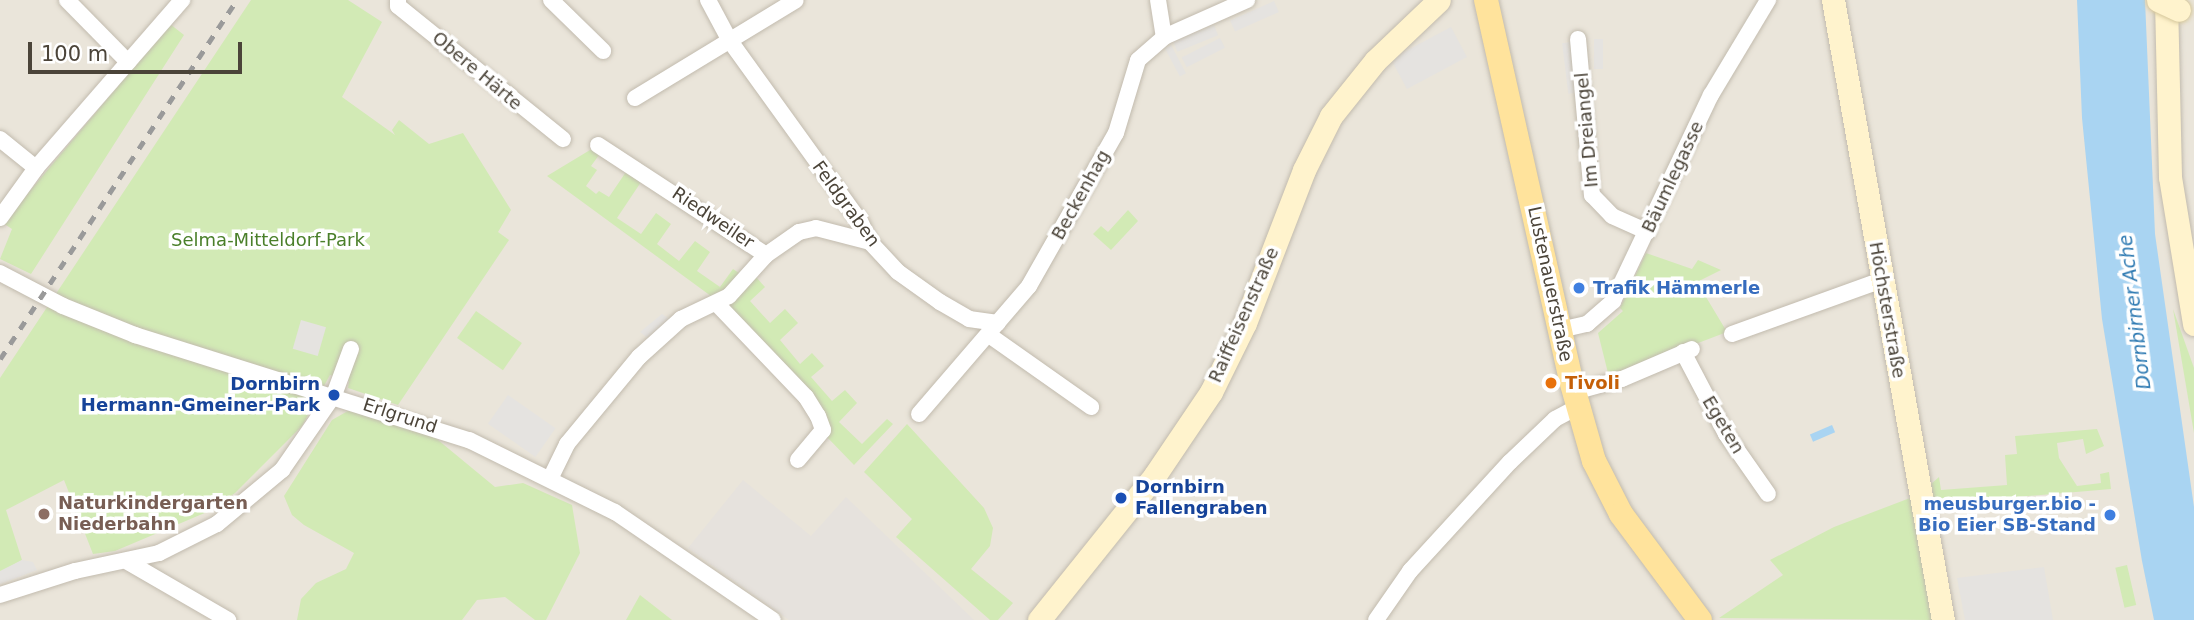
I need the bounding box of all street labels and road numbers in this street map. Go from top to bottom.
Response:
street label: Obere Härte [428,27,526,115]
street label: Im Dreiangel [1571,72,1603,188]
street label: Bäumlegasse [1638,118,1708,236]
street label: Beckenhag [1047,146,1115,244]
street label: Feldgraben [808,157,884,251]
street label: Riedweiler [668,183,758,253]
street label: Lustenauerstraße [1523,204,1577,364]
street label: Höchsterstraße [1864,240,1910,380]
street label: Raiffeisenstraße [1204,244,1284,386]
street label: Egeten [1697,392,1749,458]
street label: Erlgrund [360,394,440,438]

